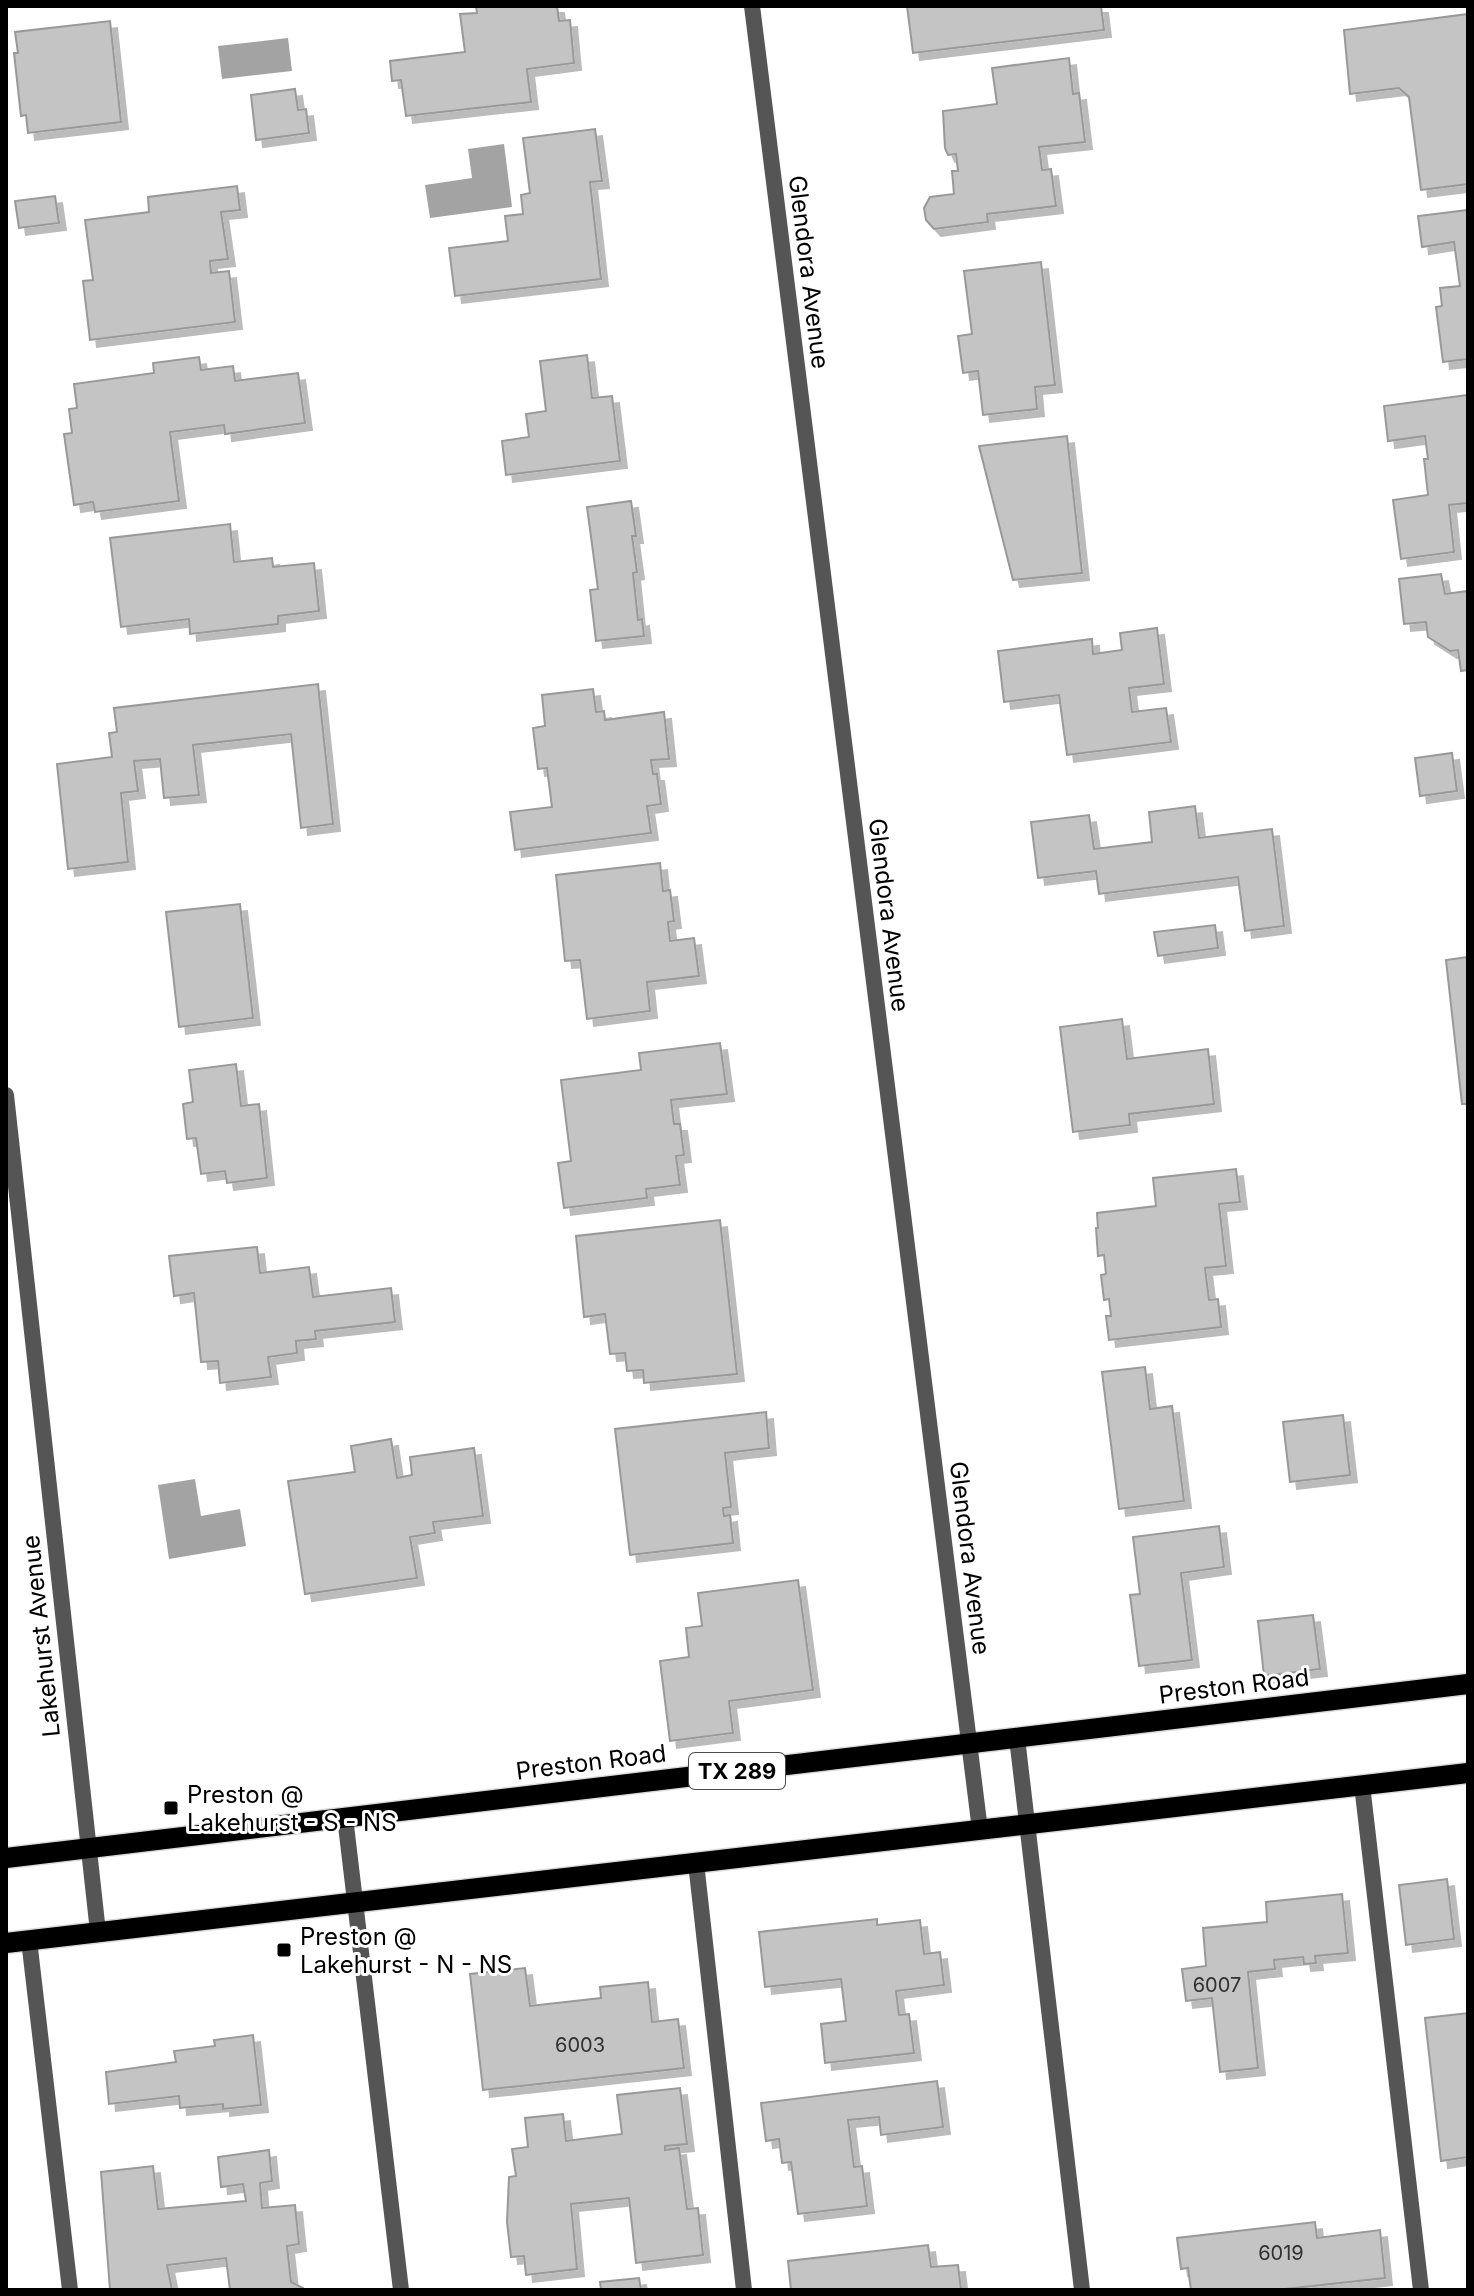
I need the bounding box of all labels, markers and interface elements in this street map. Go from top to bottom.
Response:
street label: Glendora Avenue [783,174,835,370]
street label: Glendora Avenue [863,817,915,1013]
street label: Glendora Avenue [944,1460,996,1656]
street label: Lakehurst Avenue [16,1534,66,1738]
street label: Preston Road [1157,1662,1311,1710]
street label: Preston Road [514,1738,668,1786]
road number: TX 289 [689,1753,785,1789]
place label: Preston @ Lakehurst - S - NS [187,1780,397,1837]
marker: Preston @ Lakehurst - S - NS [162,1799,180,1817]
place label: Preston @ Lakehurst - N - NS [300,1922,512,1979]
marker: Preston @ Lakehurst - N - NS [275,1941,293,1959]
house number: 6007 [1193,1973,1241,1997]
house number: 6003 [555,2033,605,2057]
house number: 6019 [1258,2241,1304,2265]

